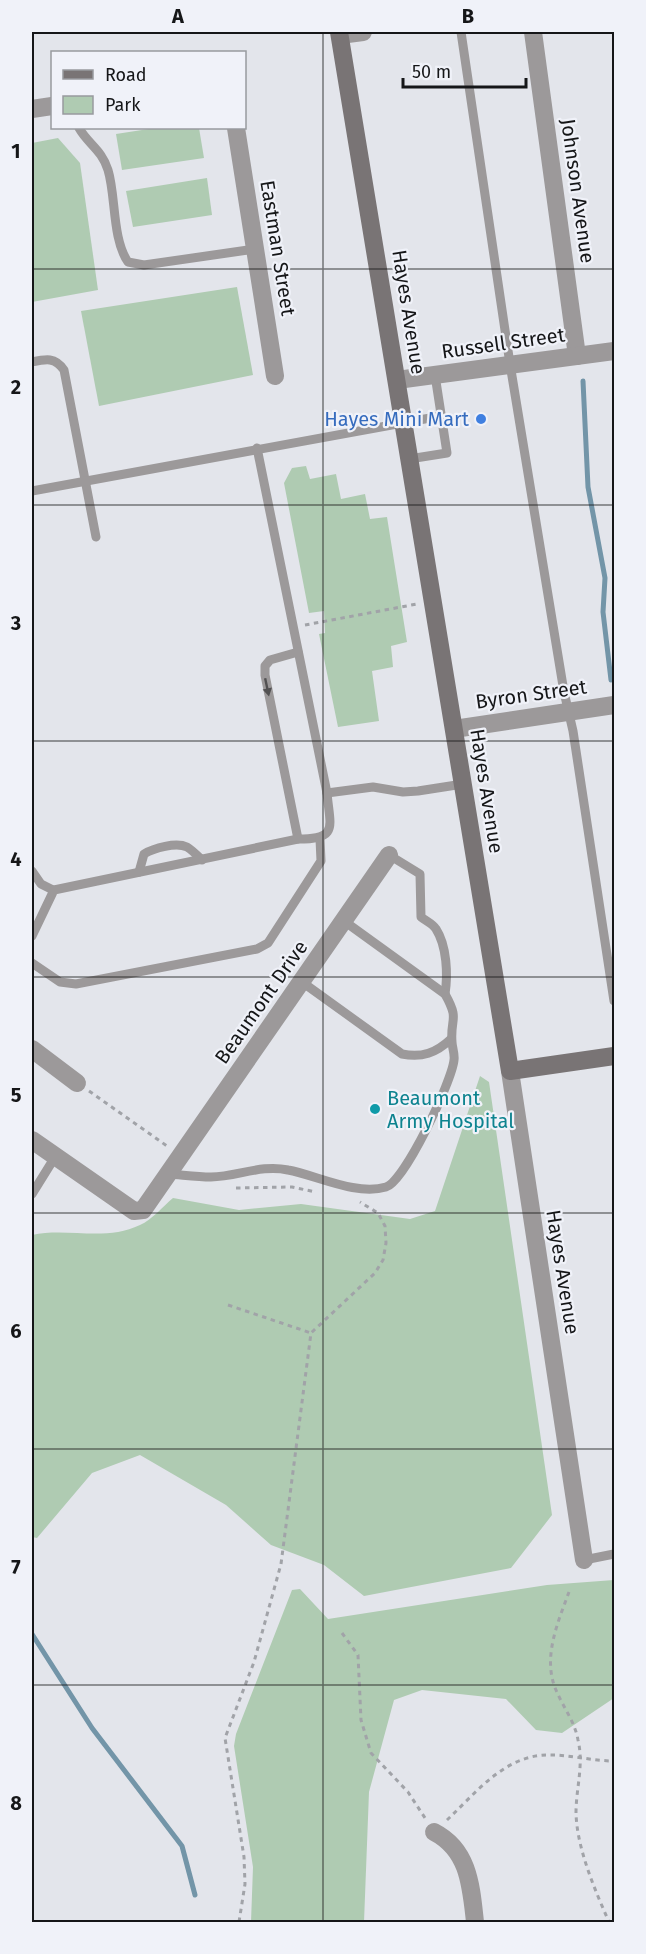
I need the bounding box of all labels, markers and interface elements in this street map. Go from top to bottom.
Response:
text: A [171,4,185,28]
text: B [462,4,474,28]
legend [51,51,246,129]
scale bar [403,51,526,89]
text: 50 m [412,61,451,83]
text: Road [105,64,147,86]
text: Park [105,94,141,116]
street label: Johnson Avenue [556,117,600,265]
text: 1 [11,139,21,163]
street label: Eastman Street [255,178,301,318]
street label: Hayes Avenue [387,248,431,376]
street label: Russell Street [440,322,567,364]
text: 2 [11,375,21,399]
place label: Hayes Mini Mart [324,407,470,431]
marker: Hayes Mini Mart [474,412,488,426]
text: 3 [10,611,21,635]
street label: Byron Street [474,674,589,714]
one-way arrow [263,677,272,696]
street label: Hayes Avenue [465,727,509,855]
text: 4 [10,847,22,871]
street label: Beaumont Drive [209,936,313,1068]
text: 5 [11,1083,22,1107]
place label: Beaumont Army Hospital [387,1086,514,1133]
marker: Beaumont Army Hospital [368,1102,382,1116]
street label: Hayes Avenue [541,1208,585,1336]
text: 6 [10,1319,22,1343]
text: 7 [11,1555,21,1579]
text: 8 [10,1791,22,1815]

